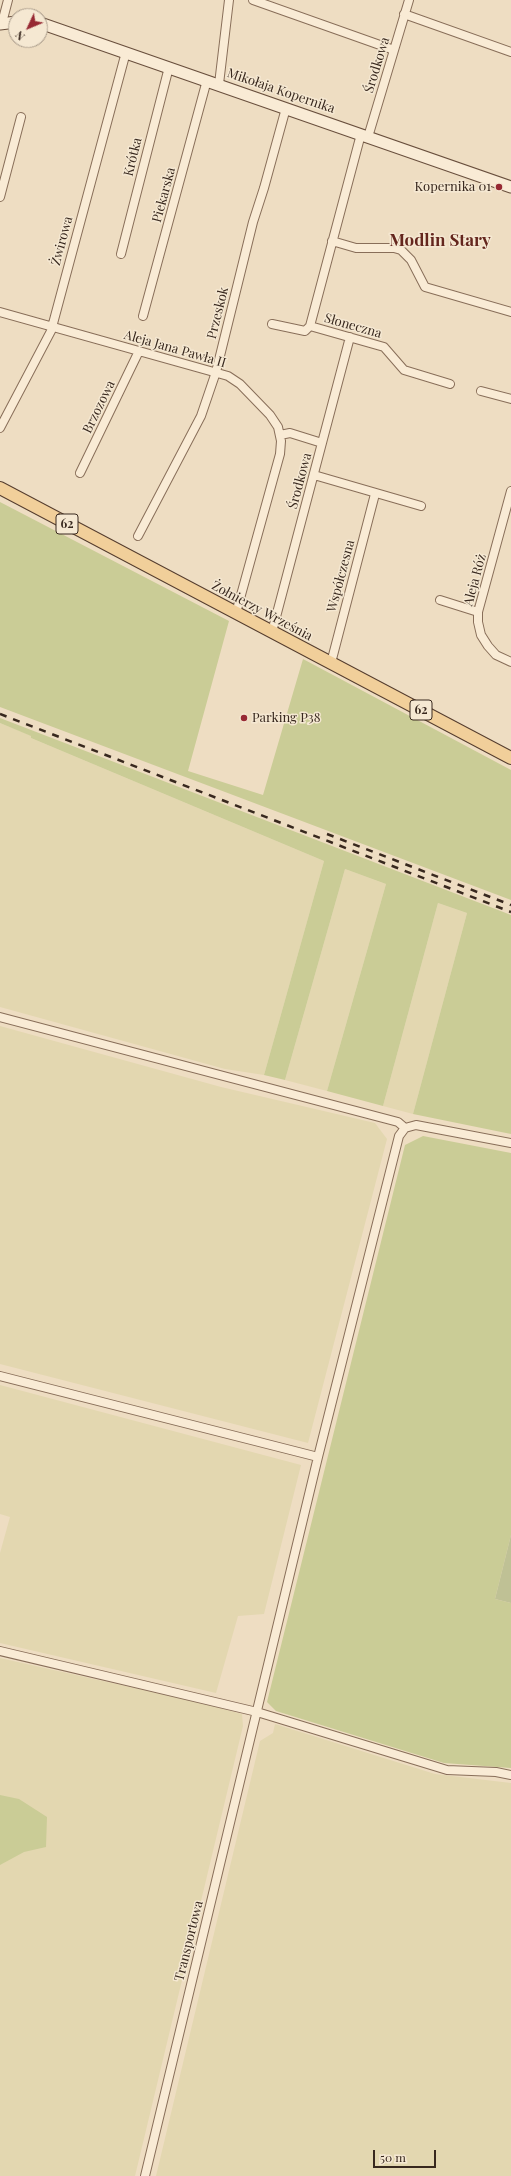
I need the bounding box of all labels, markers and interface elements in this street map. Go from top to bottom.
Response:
north arrow [8,8,48,48]
text: N [12,28,28,44]
street label: Środkowa [361,35,393,95]
street label: Mikołaja Kopernika [225,65,337,117]
street label: Krótka [121,136,145,178]
street label: Piekarska [149,166,179,224]
place label: Kopernika 01 [415,179,491,195]
marker: Kopernika 01 [494,182,504,192]
street label: Żwirowa [48,215,76,267]
district label: Modlin Stary [389,231,491,251]
street label: Przeskok [204,285,232,341]
street label: Słoneczna [323,310,383,342]
street label: Aleja Jana Pawła II [122,327,228,371]
street label: Brzozowa [80,378,118,436]
street label: Środkowa [285,451,315,511]
road number: 62 [56,514,78,534]
street label: Współczesna [324,538,358,614]
street label: Aleja Róż [461,552,489,608]
street label: Żołnierzy Września [209,578,315,644]
road number: 62 [410,700,432,720]
place label: Parking P38 [252,710,320,726]
marker: Parking P38 [239,713,249,723]
street label: Transportowa [171,1899,207,1983]
scale bar [375,2142,438,2168]
text: 50 m [380,2149,406,2165]

